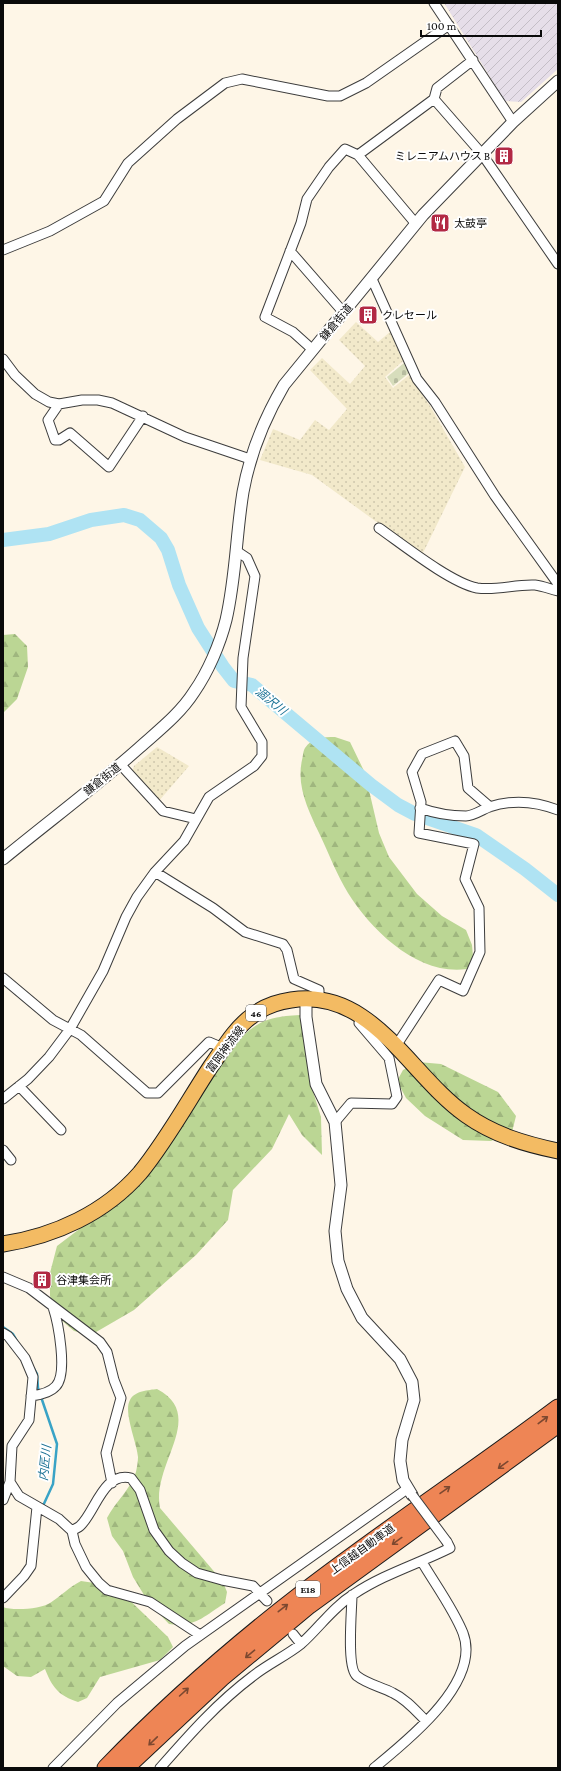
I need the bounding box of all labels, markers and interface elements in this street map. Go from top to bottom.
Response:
scale bar [421,12,541,38]
text: 100 m [427,19,457,33]
building icon: ミレニアムハウス B [493,145,515,167]
place label: ミレニアムハウス B [395,150,490,162]
restaurant icon: 太鼓亭 [429,212,451,234]
place label: 太鼓亭 [454,217,487,229]
street label: 鎌倉街道 [317,301,355,343]
building icon: クレセール [357,304,379,326]
place label: クレセール [382,309,437,321]
water label: 涸沢川 [253,684,291,719]
street label: 鎌倉街道 [81,760,123,798]
road number: 46 [246,1005,266,1021]
street label: 富岡神流線 [204,1023,246,1075]
building icon: 谷津集会所 [31,1269,53,1291]
place label: 谷津集会所 [56,1274,112,1286]
one-way arrow [537,1416,548,1424]
water label: 内匠川 [36,1442,54,1482]
one-way arrow [497,1461,508,1469]
one-way arrow [439,1486,450,1494]
street label: 上信越自動車道 [327,1522,397,1576]
one-way arrow [392,1536,403,1545]
road number: E18 [296,1581,320,1597]
one-way arrow [278,1604,289,1613]
one-way arrow [244,1649,255,1658]
one-way arrow [179,1688,189,1697]
one-way arrow [148,1736,158,1746]

